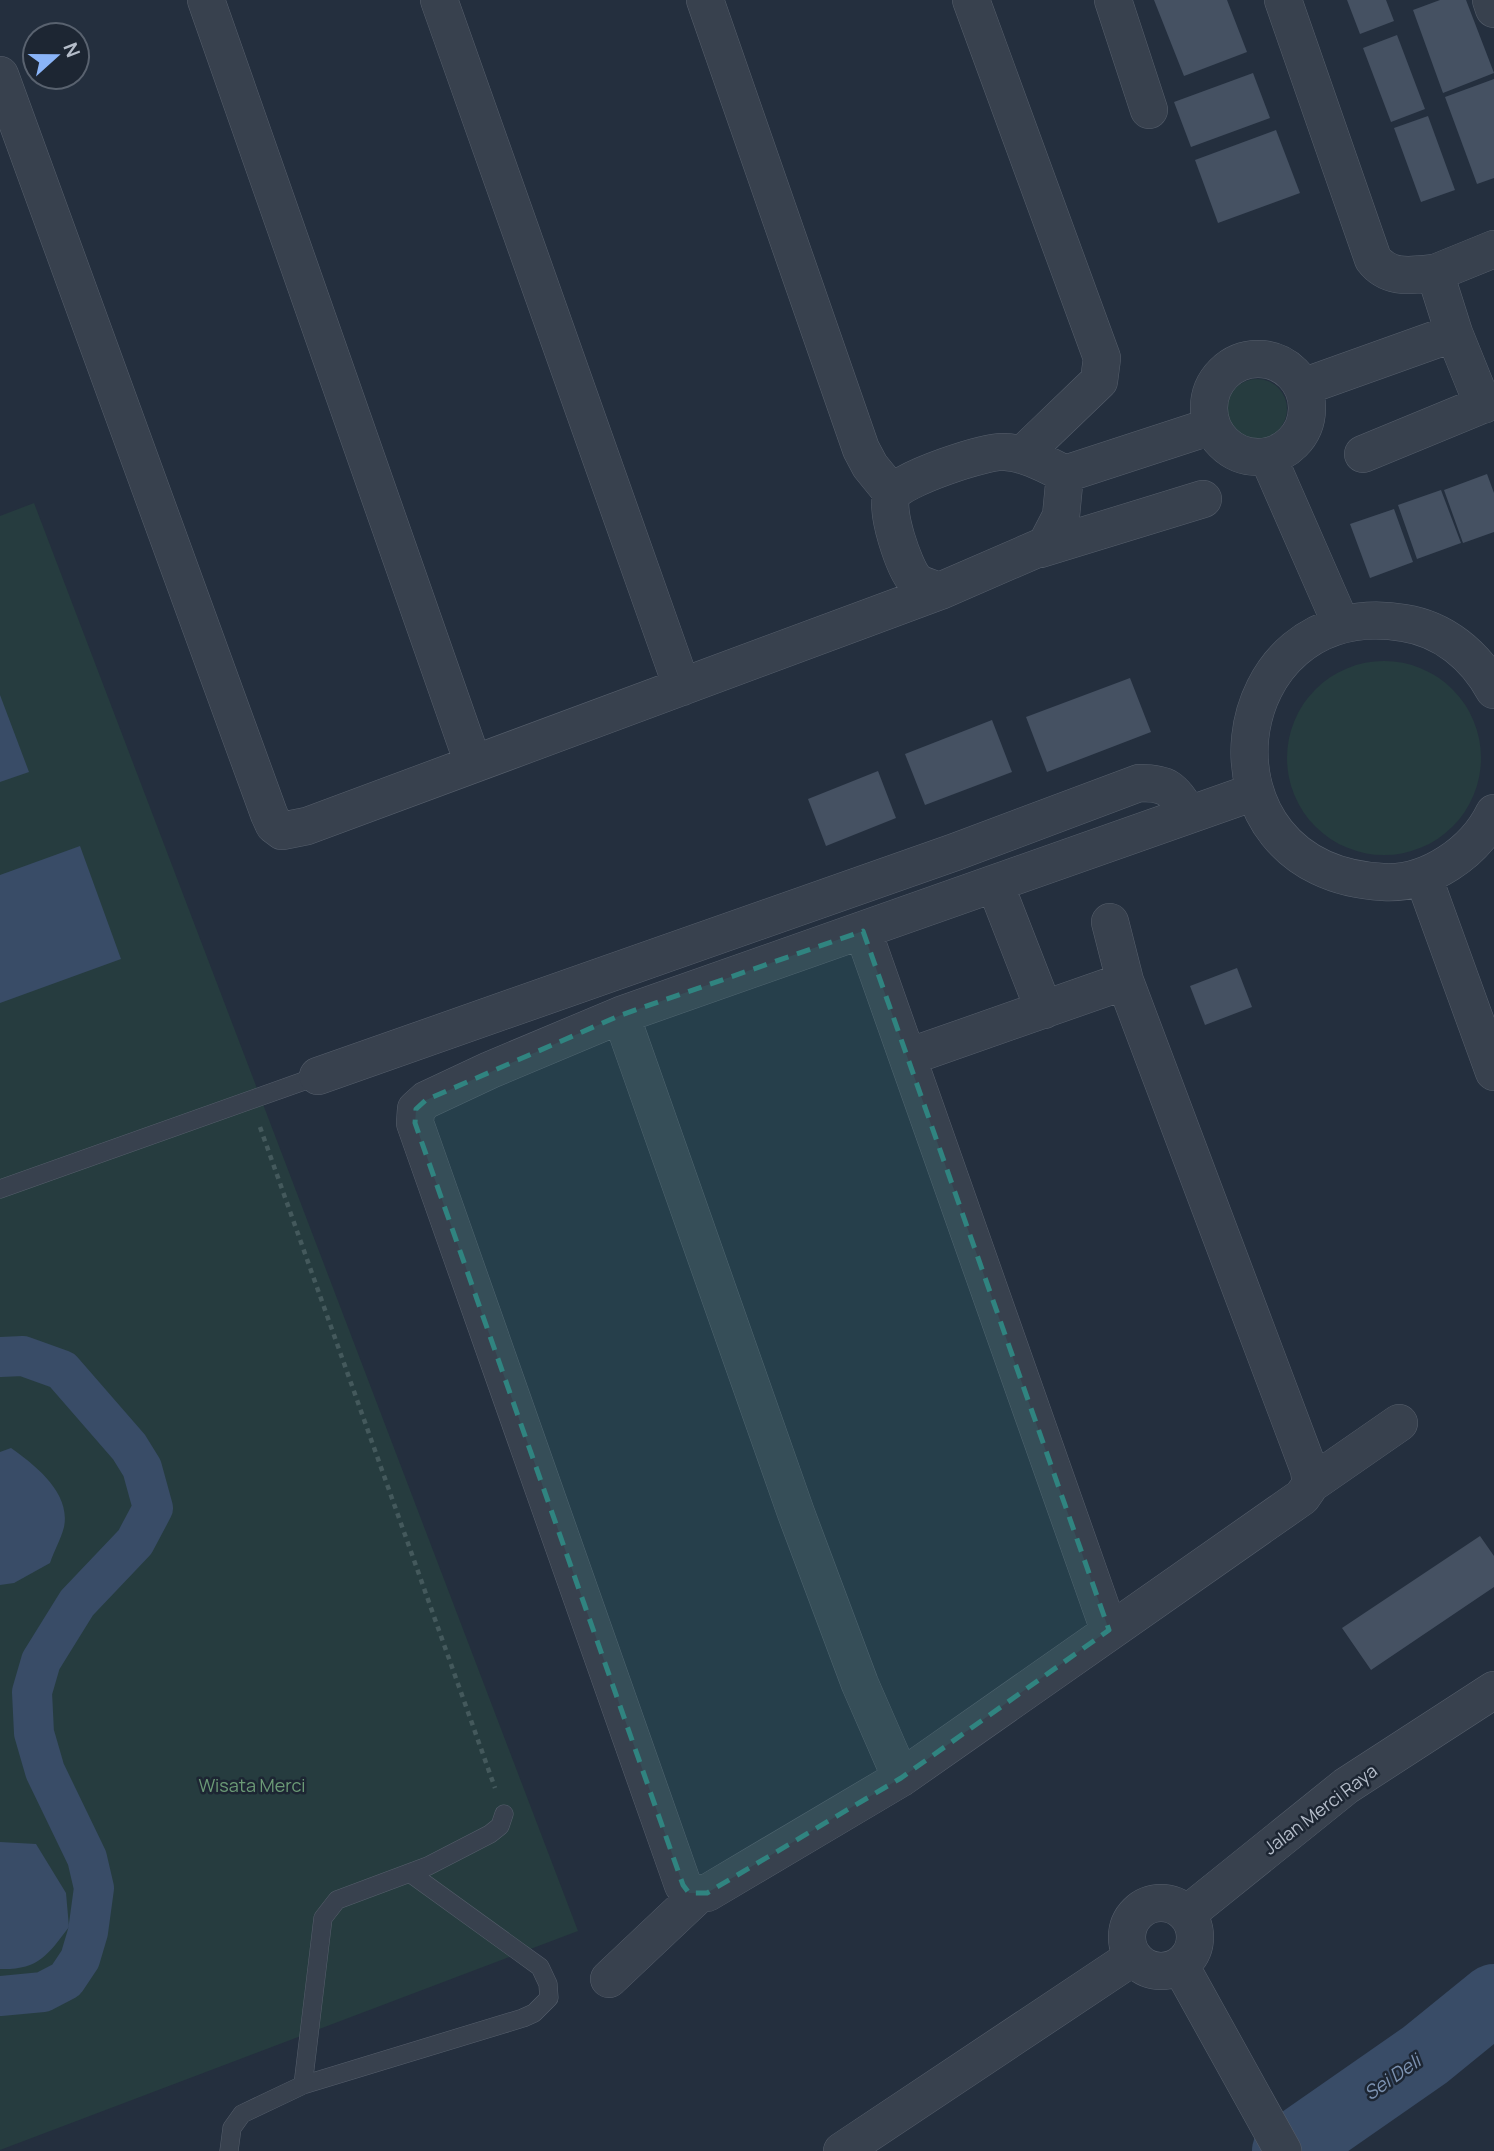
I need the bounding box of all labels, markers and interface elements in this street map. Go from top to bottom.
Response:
north arrow [21,21,91,91]
text: N [57,39,86,61]
street label: Jalan Merci Raya [1258,1758,1382,1860]
park label: Wisata Merci [199,1773,305,1797]
water label: Sei Deli [1358,2047,1428,2106]

